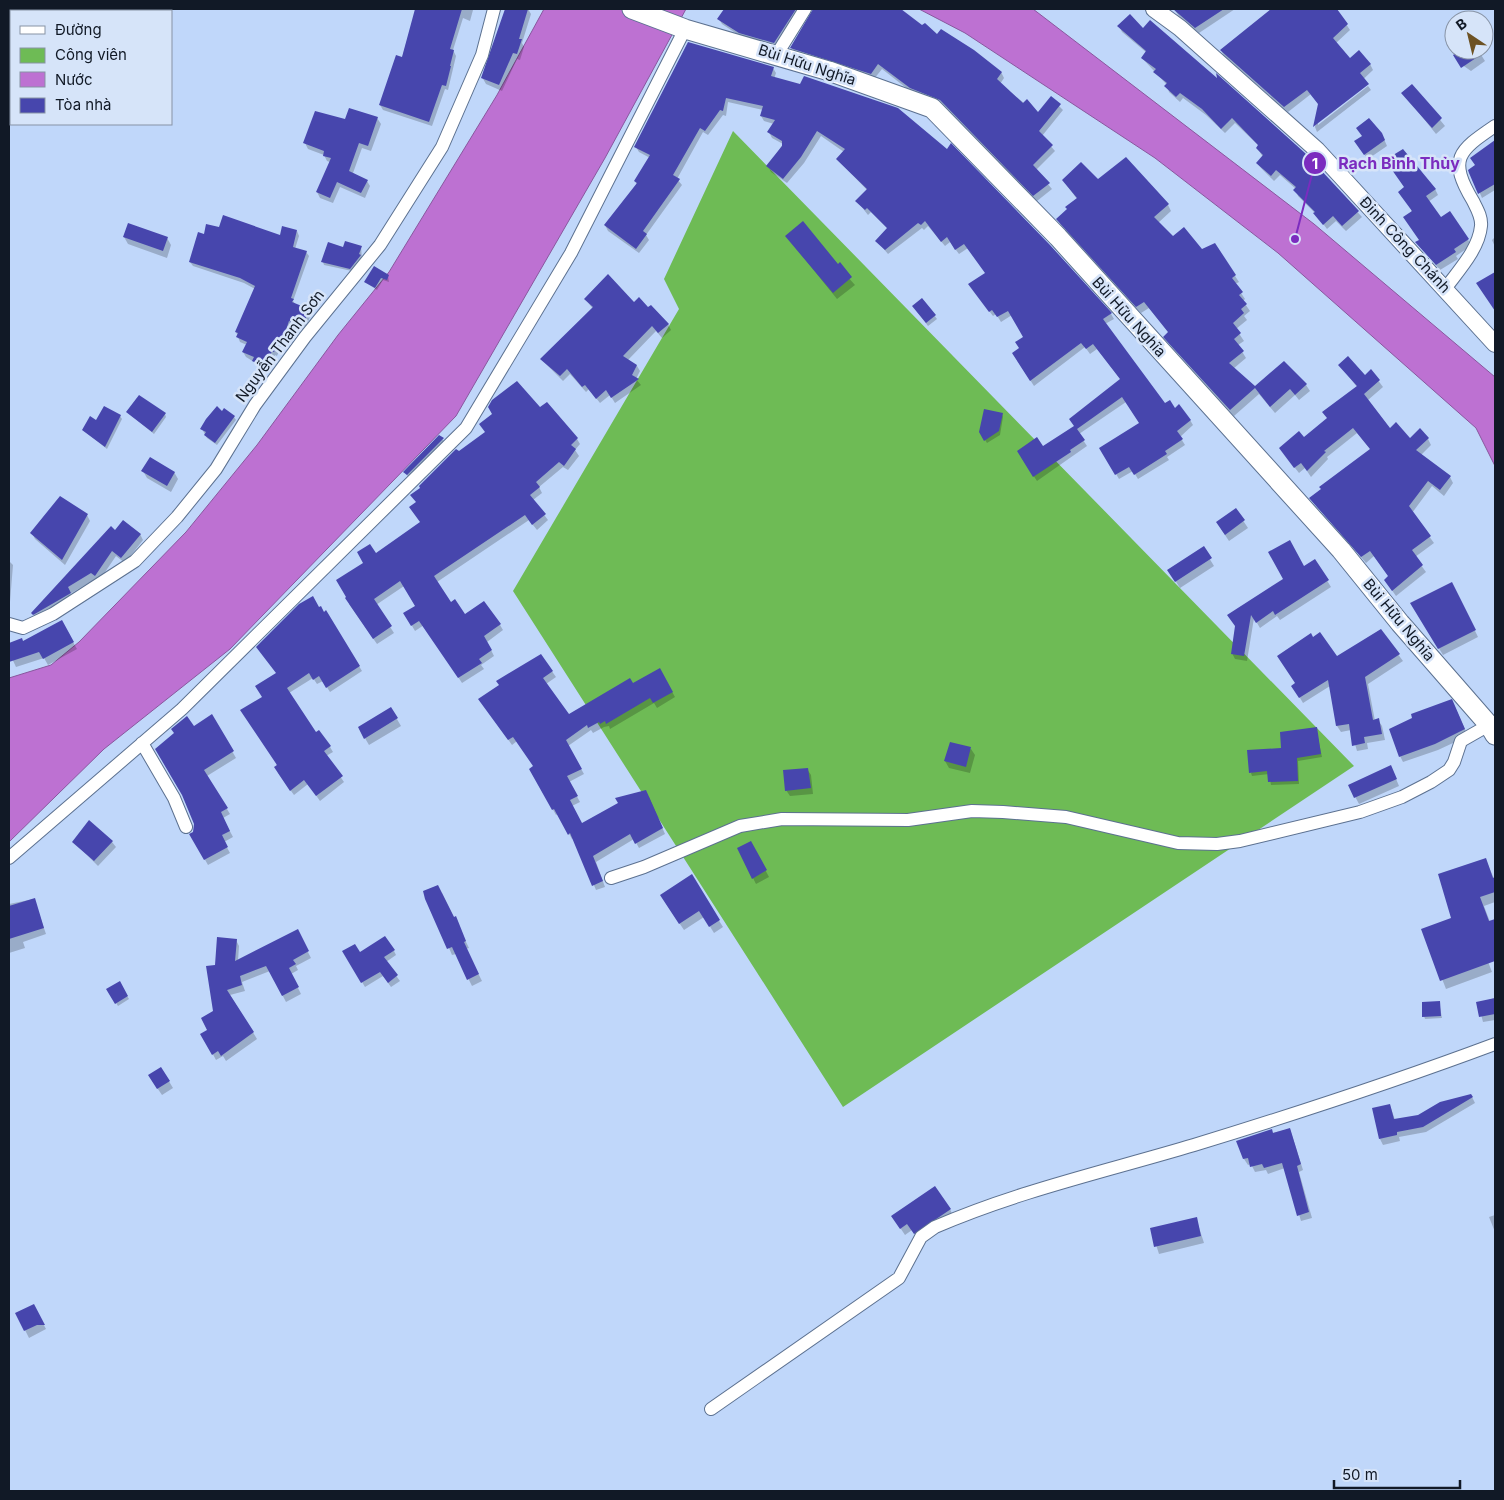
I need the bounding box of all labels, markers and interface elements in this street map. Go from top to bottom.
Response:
legend [10,10,172,125]
north arrow [1444,10,1494,60]
text: B [1453,14,1470,34]
text: Đường [55,20,102,39]
street label: Bùi Hữu Nghĩa [756,40,858,89]
text: Công viên [55,45,127,64]
text: Nước [55,70,93,89]
text: Tòa nhà [55,95,111,114]
callout: Rạch Bình Thủy [1303,148,1470,179]
text: Rạch Bình Thủy [1338,153,1460,173]
text: 1 [1312,154,1318,173]
street label: Đinh Công Chánh [1356,193,1455,297]
street label: Bùi Hữu Nghĩa [1088,273,1170,361]
street label: Nguyễn Thanh Sơn [231,286,328,406]
street label: Bùi Hữu Nghĩa [1359,575,1439,665]
scale bar [1334,1458,1460,1490]
text: 50 m [1342,1465,1378,1484]

